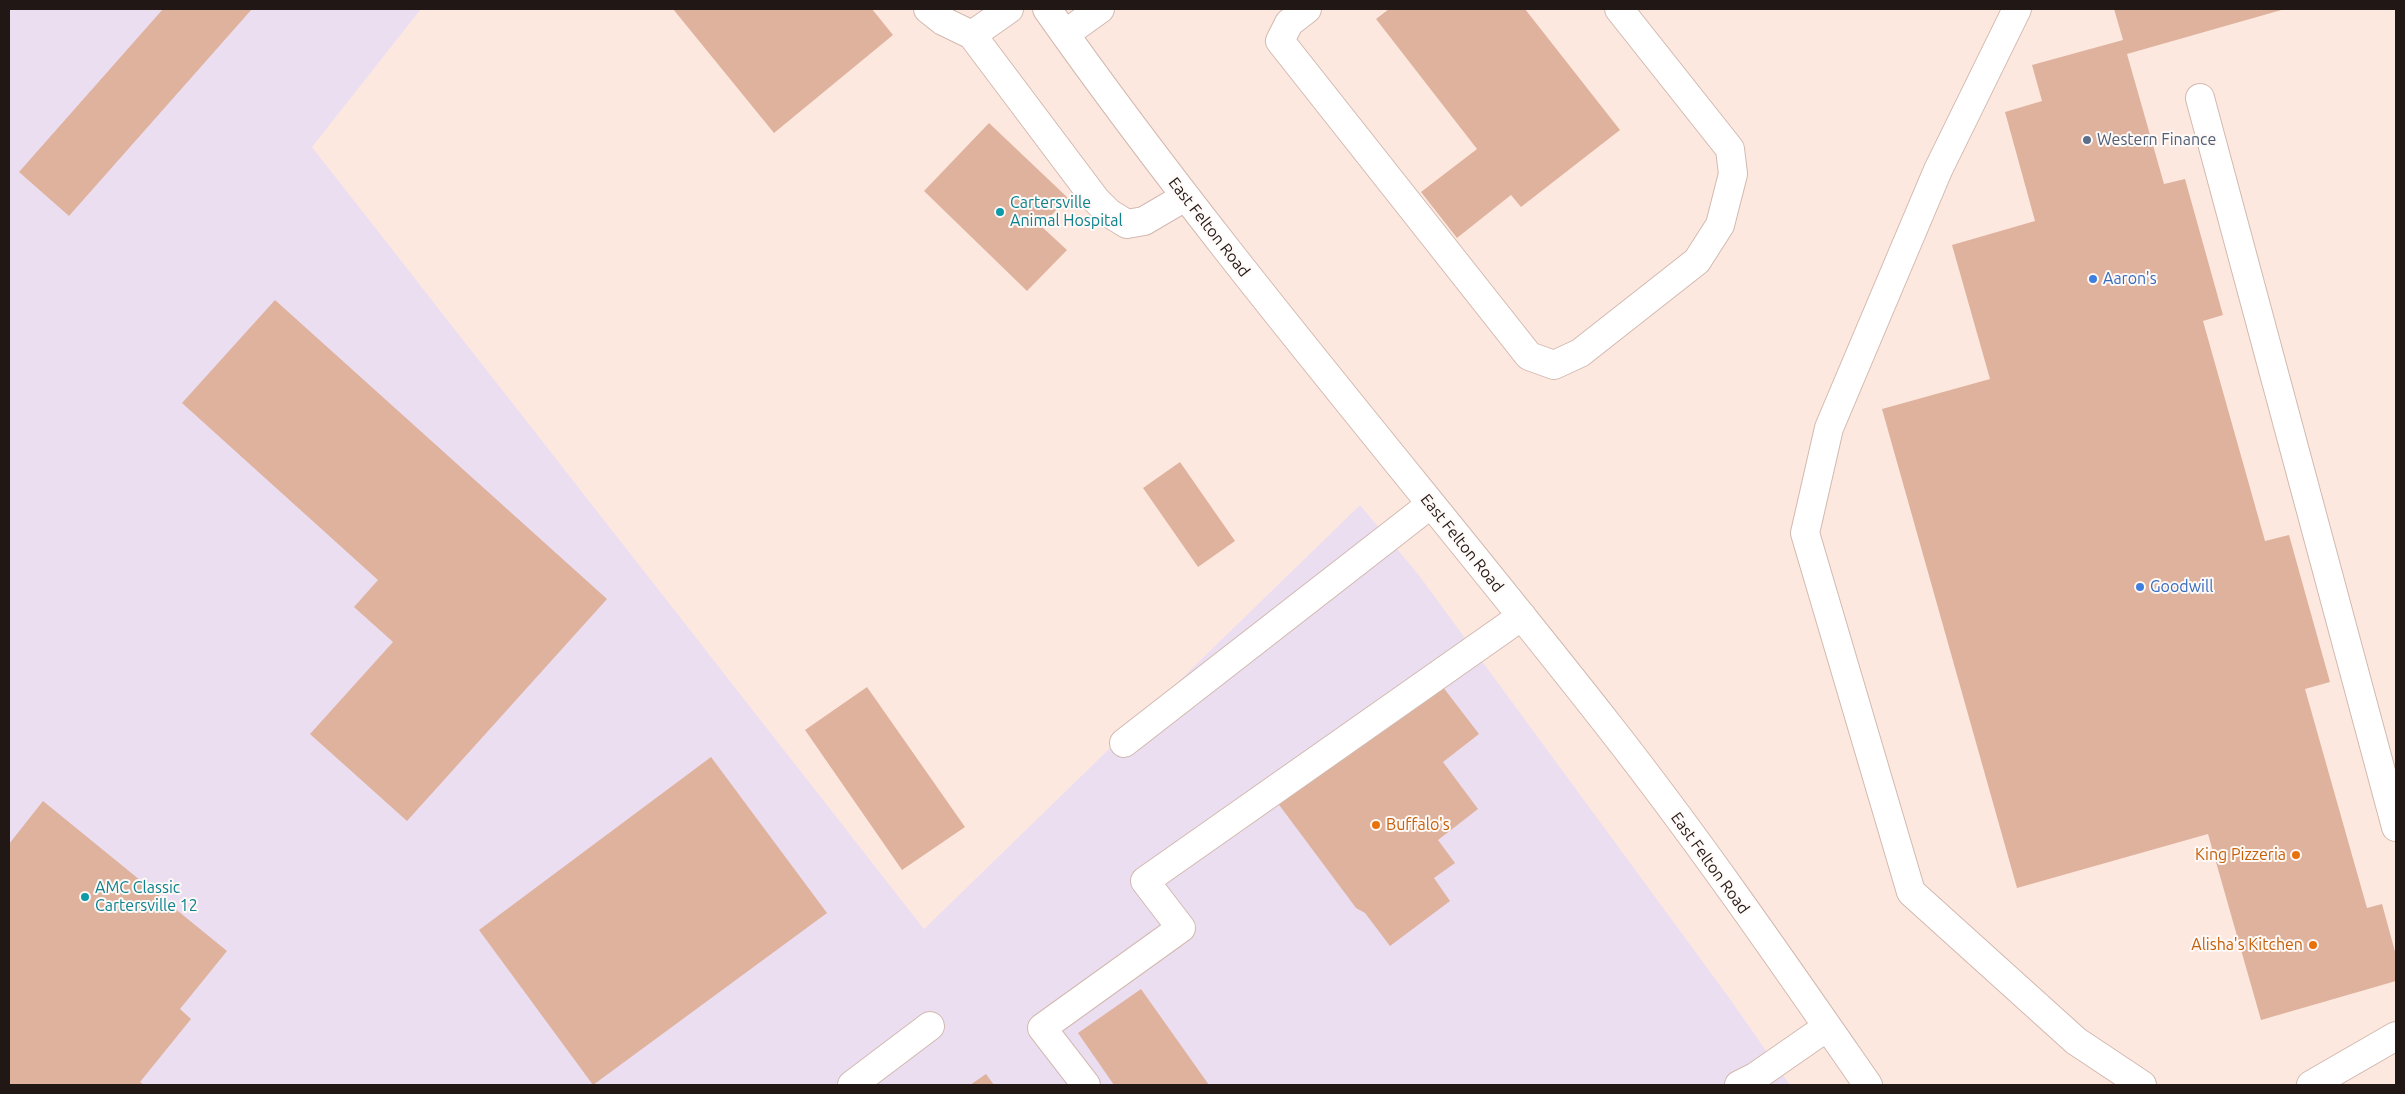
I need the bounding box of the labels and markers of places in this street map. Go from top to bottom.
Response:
place label: Western Finance [2097,130,2216,150]
marker: Western Finance [2081,134,2093,146]
place label: Cartersville Animal Hospital [1010,193,1123,231]
marker: Cartersville Animal Hospital [994,206,1006,218]
place label: Aaron's [2103,269,2157,289]
marker: Aaron's [2087,273,2099,285]
place label: Goodwill [2150,577,2213,597]
marker: Goodwill [2134,581,2146,593]
place label: Buffalo's [1386,815,1450,835]
marker: Buffalo's [1370,819,1382,831]
place label: King Pizzeria [2195,845,2286,865]
marker: King Pizzeria [2290,849,2302,861]
place label: AMC Classic Cartersville 12 [95,878,198,916]
marker: AMC Classic Cartersville 12 [79,891,91,903]
place label: Alisha's Kitchen [2191,935,2303,955]
marker: Alisha's Kitchen [2307,939,2319,951]

